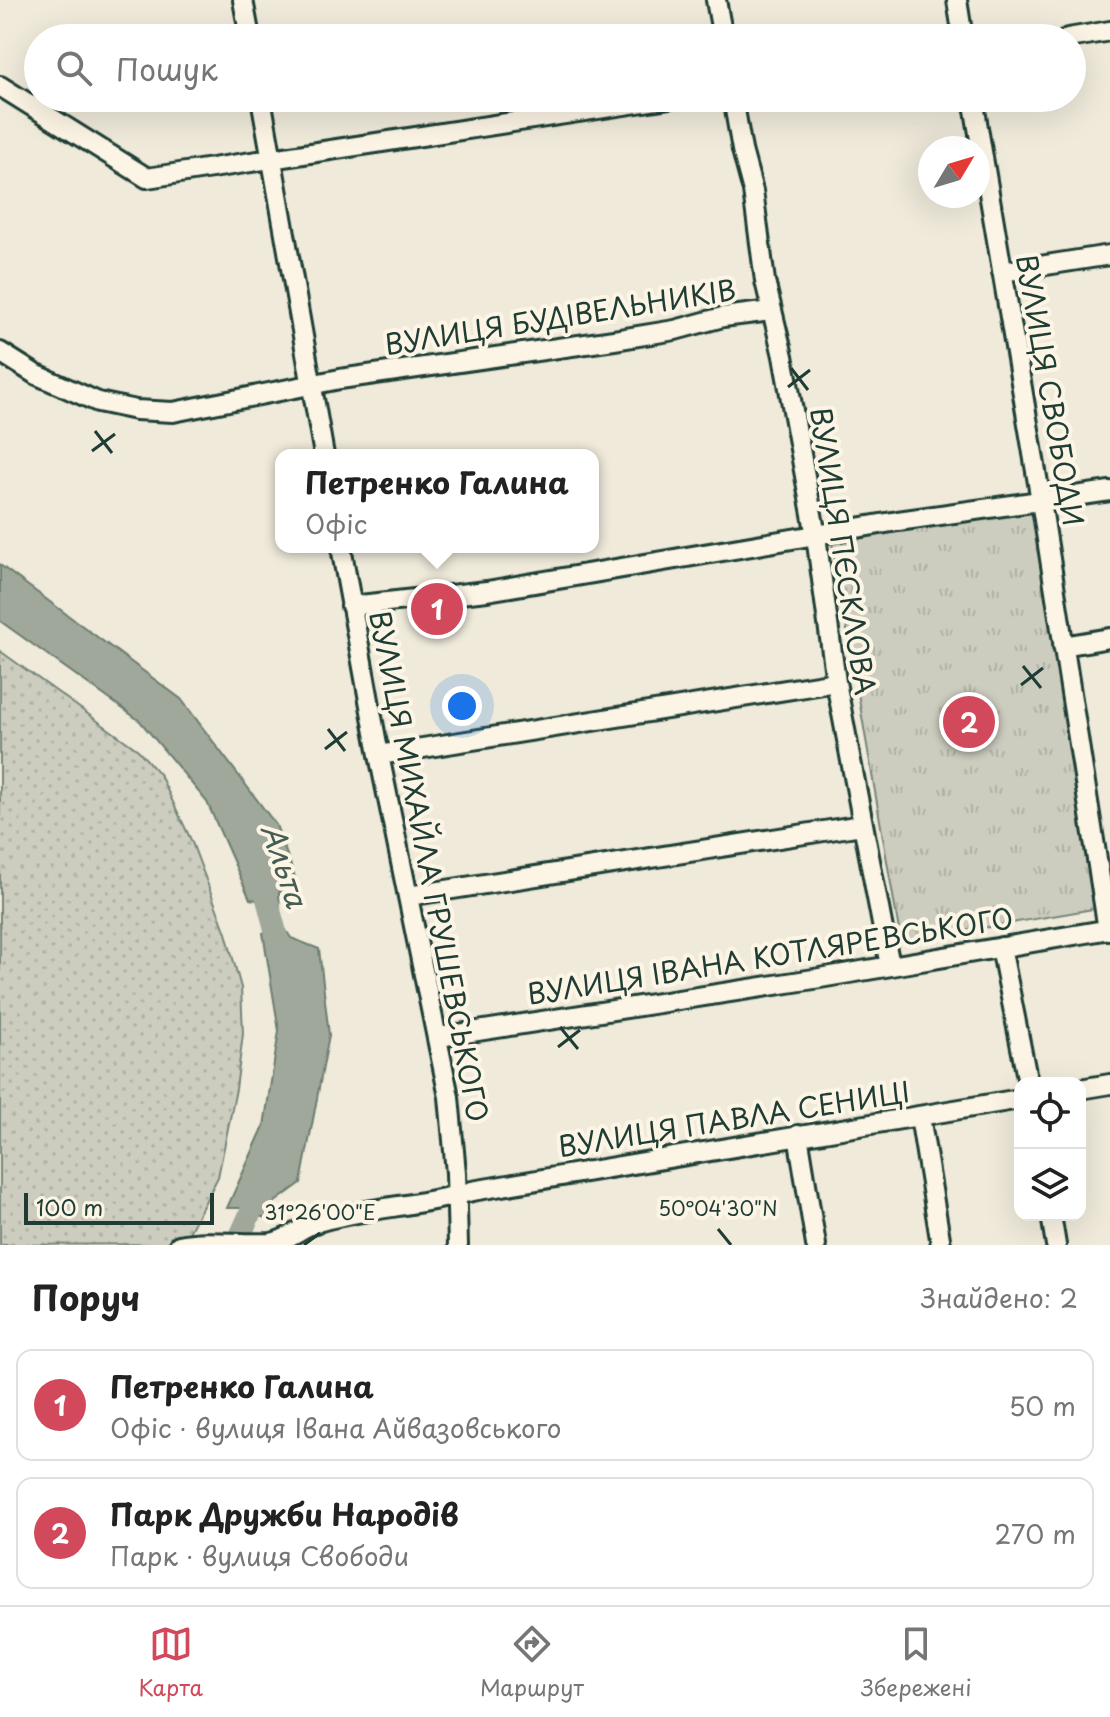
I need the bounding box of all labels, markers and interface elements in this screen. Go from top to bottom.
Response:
search box [24,24,1086,112]
icon: search [52,46,96,90]
text: Пошук [116,46,218,91]
north arrow [918,136,990,208]
street label: ВУЛИЦЯ СВОБОДИ [1006,251,1096,529]
street label: ВУЛИЦЯ БУДІВЕЛЬНИКІВ [381,267,739,365]
street label: ВУЛИЦЯ ПЄСКЛОВА [800,404,888,698]
popup [275,449,599,553]
text: Петренко Галина [305,459,569,504]
text: Офіс [305,504,367,543]
pin: 1 [411,579,463,639]
street label: ВУЛИЦЯ МИХАЙЛА ГРУШЕВСЬКОГО [359,607,501,1125]
your location [442,686,482,726]
pin: 2 [943,692,995,752]
water label: Альта [251,817,321,914]
street label: ВУЛИЦЯ ІВАНА КОТЛЯРЕВСЬКОГО [524,895,1016,1015]
street label: ВУЛИЦЯ ПАВЛА СЕНИЦІ [555,1069,913,1167]
map controls [1014,1077,1086,1221]
button: locate [1014,1077,1086,1149]
button: layers [1014,1149,1086,1221]
scale bar [24,1189,214,1225]
text: 100 m [36,1190,103,1223]
text: 50°04'30"N [658,1193,778,1223]
text: 31°26'00"E [264,1197,376,1227]
text: Поруч [32,1271,140,1323]
text: Знайдено: 2 [921,1278,1078,1317]
text: Петренко Галина [110,1363,374,1408]
text: 1 [54,1386,66,1425]
text: 50 m [1009,1386,1076,1425]
text: Офіс · вулиця Івана Айвазовського [110,1408,561,1447]
text: Парк Дружби Народів [110,1491,459,1536]
text: 2 [51,1514,69,1553]
text: 270 m [995,1514,1076,1553]
text: Парк · вулиця Свободи [110,1536,409,1575]
tab: Карта [138,1622,203,1703]
tab: Маршрут [480,1622,584,1703]
tab: Збережені [861,1622,972,1703]

